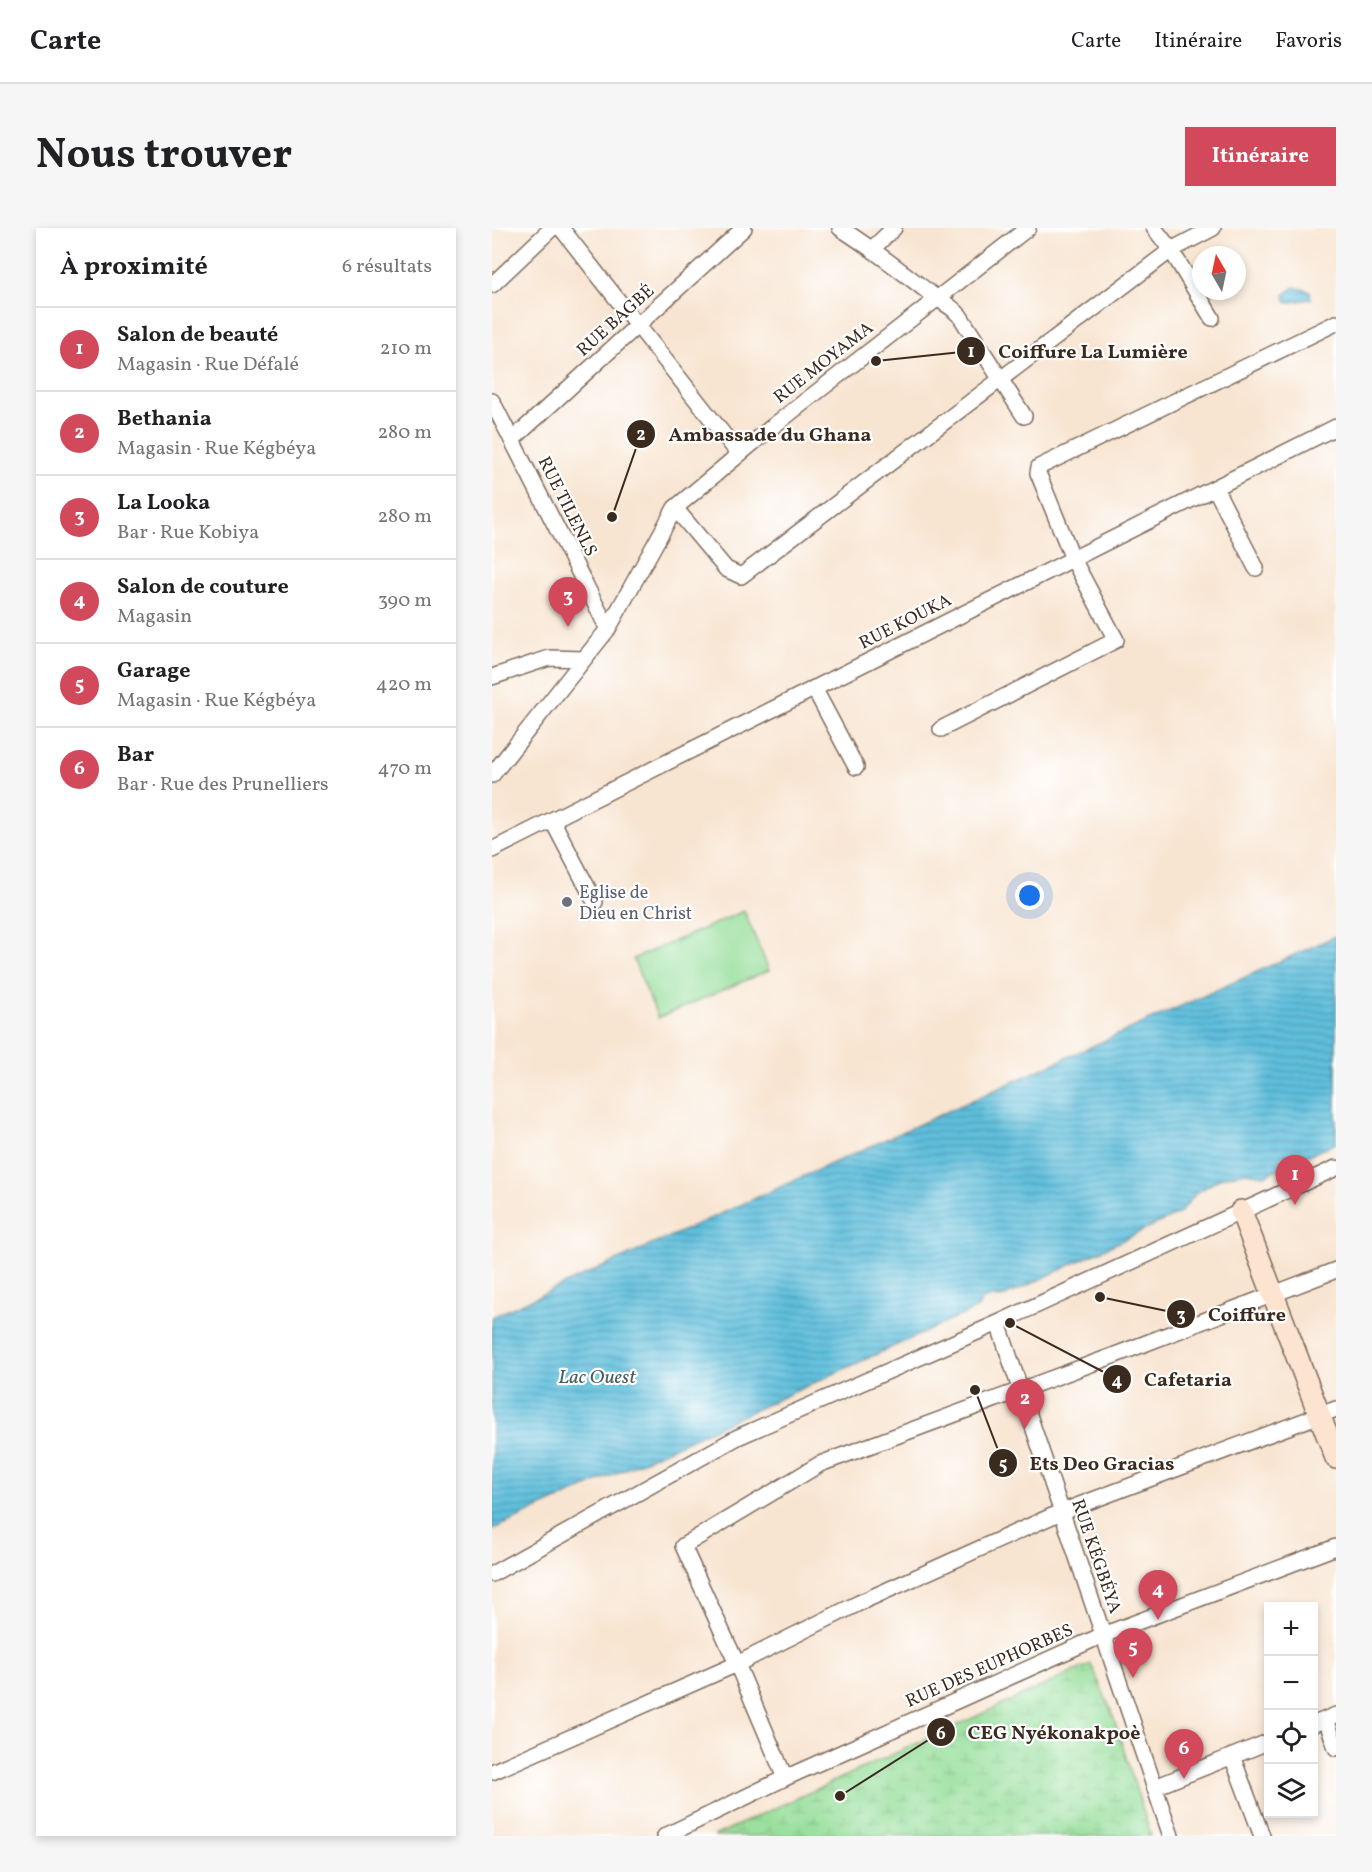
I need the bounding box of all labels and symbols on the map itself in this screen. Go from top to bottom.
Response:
north arrow [1192,246,1246,300]
street label: RUE BAGBÉ [572,279,661,363]
street label: RUE MOYAMA [769,316,879,410]
callout: Coiffure La Lumière [956,332,1200,370]
text: Coiffure La Lumière [998,339,1188,367]
text: 1 [967,340,975,365]
callout: Ambassade du Ghana [626,415,883,453]
text: Ambassade du Ghana [669,422,872,450]
text: 2 [636,423,646,448]
street label: RUE TILENLS [531,452,603,561]
pin: 3 [548,578,588,627]
street label: RUE KOUKA [855,588,957,656]
place label: Eglise de Dieu en Christ [579,881,692,927]
your location [1015,881,1044,910]
marker: Eglise de Dieu en Christ [560,895,574,909]
pin: 1 [1276,1156,1314,1205]
callout: Coiffure [1166,1295,1298,1333]
text: Coiffure [1208,1302,1286,1330]
text: 3 [1176,1304,1186,1329]
callout: Cafetaria [1102,1360,1244,1398]
water label: Lac Ouest [558,1364,636,1392]
text: Cafetaria [1144,1367,1232,1395]
text: 4 [1112,1369,1123,1394]
pin: 2 [1006,1380,1044,1429]
callout: Ets Deo Gracias [988,1444,1187,1482]
text: Ets Deo Gracias [1030,1451,1174,1479]
text: 5 [999,1453,1007,1478]
street label: RUE KÉGBÉYA [1064,1496,1127,1617]
pin: 4 [1138,1570,1178,1620]
street label: RUE DES EUPHORBES [902,1618,1077,1715]
pin: 5 [1114,1628,1152,1678]
callout: CEG Nyékonakpoè [926,1713,1153,1751]
text: CEG Nyékonakpoè [968,1720,1140,1748]
text: 6 [936,1722,946,1747]
pin: 6 [1164,1730,1204,1779]

